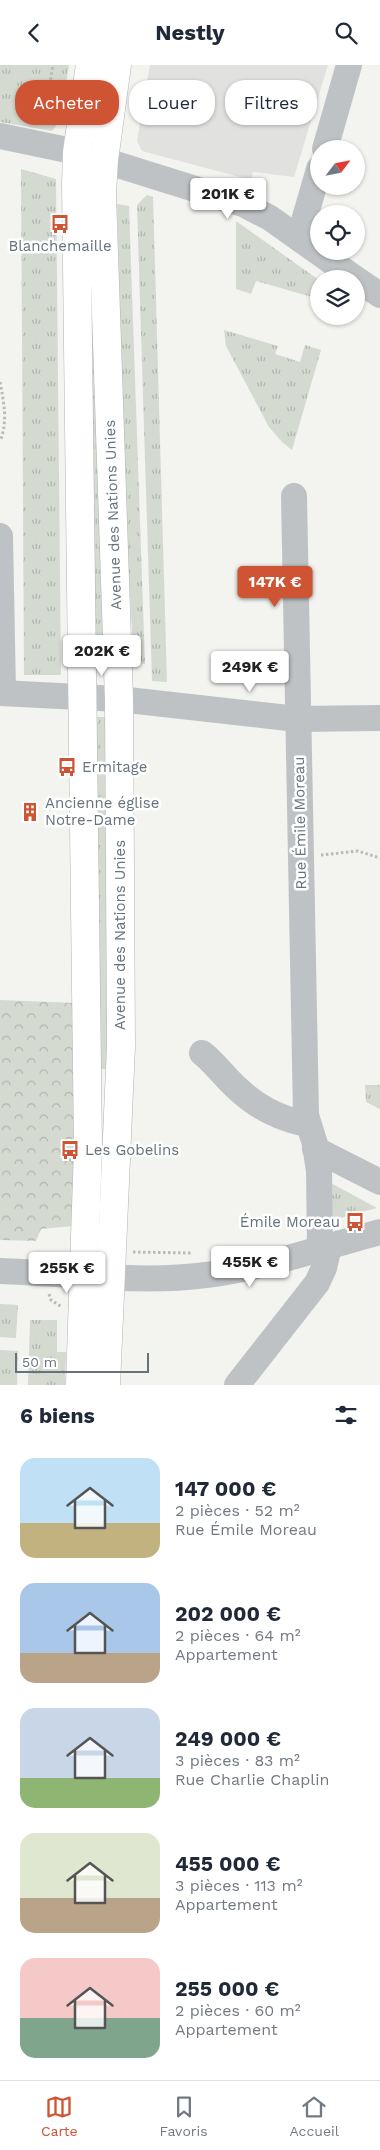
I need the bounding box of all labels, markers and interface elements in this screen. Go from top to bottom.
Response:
icon: back [20,19,48,47]
icon: search [332,19,360,47]
text: Nestly [155,20,225,45]
chip: Acheter [15,80,119,125]
chip: Louer [129,80,215,125]
chip: Filtres [225,80,317,125]
north arrow [310,140,365,195]
map controls [310,140,365,325]
pin: 201K € [187,177,269,220]
text: 201K € [201,184,255,203]
button: locate [310,205,365,260]
bus stop icon: Blanchemaille [49,213,71,235]
place label: Blanchemaille [8,237,112,255]
button: layers [310,270,365,325]
street label: Avenue des Nations Unies [101,419,125,610]
pin: 147K € [234,565,316,608]
text: 147K € [249,572,301,591]
pin: 202K € [61,635,143,677]
text: 202K € [74,641,130,660]
pin: 249K € [209,651,291,693]
text: 249K € [222,657,278,676]
bus stop icon: Ermitage [56,756,78,778]
street label: Rue Émile Moreau [290,756,310,890]
place label: Ermitage [82,758,147,776]
place label: Ancienne église Notre-Dame [45,794,159,829]
building icon: Ancienne église Notre-Dame [19,801,41,823]
street label: Avenue des Nations Unies [111,840,129,1030]
bus stop icon: Les Gobelins [59,1139,81,1161]
place label: Les Gobelins [85,1141,179,1159]
bus stop icon: Émile Moreau [344,1211,366,1233]
place label: Émile Moreau [240,1213,340,1231]
pin: 455K € [209,1245,291,1288]
pin: 255K € [26,1251,108,1294]
text: 455K € [222,1252,278,1271]
text: 255K € [39,1258,95,1277]
scale bar [15,1350,149,1373]
text: 50 m [22,1354,57,1370]
icon: filters [332,1401,360,1429]
text: 6 biens [20,1403,95,1428]
text: 147 000 € [175,1476,276,1501]
icon: home [60,1478,120,1538]
text: 2 pièces · 52 m² [175,1501,300,1520]
text: Rue Émile Moreau [175,1520,317,1539]
text: 202 000 € [175,1601,281,1626]
icon: home [60,1603,120,1663]
text: 2 pièces · 64 m² [175,1626,301,1645]
text: Appartement [175,1645,278,1664]
text: 249 000 € [175,1726,281,1751]
icon: home [60,1728,120,1788]
text: 3 pièces · 83 m² [175,1751,300,1770]
text: Rue Charlie Chaplin [175,1770,329,1789]
text: 455 000 € [175,1851,280,1876]
icon: home [60,1853,120,1913]
text: 3 pièces · 113 m² [175,1876,303,1895]
text: Appartement [175,1895,278,1914]
text: 255 000 € [175,1976,279,2001]
icon: home [60,1978,120,2038]
text: 2 pièces · 60 m² [175,2001,301,2020]
text: Appartement [175,2020,278,2039]
tab: Carte [41,2093,78,2139]
tab: Favoris [160,2093,208,2139]
tab: Accueil [290,2093,339,2139]

